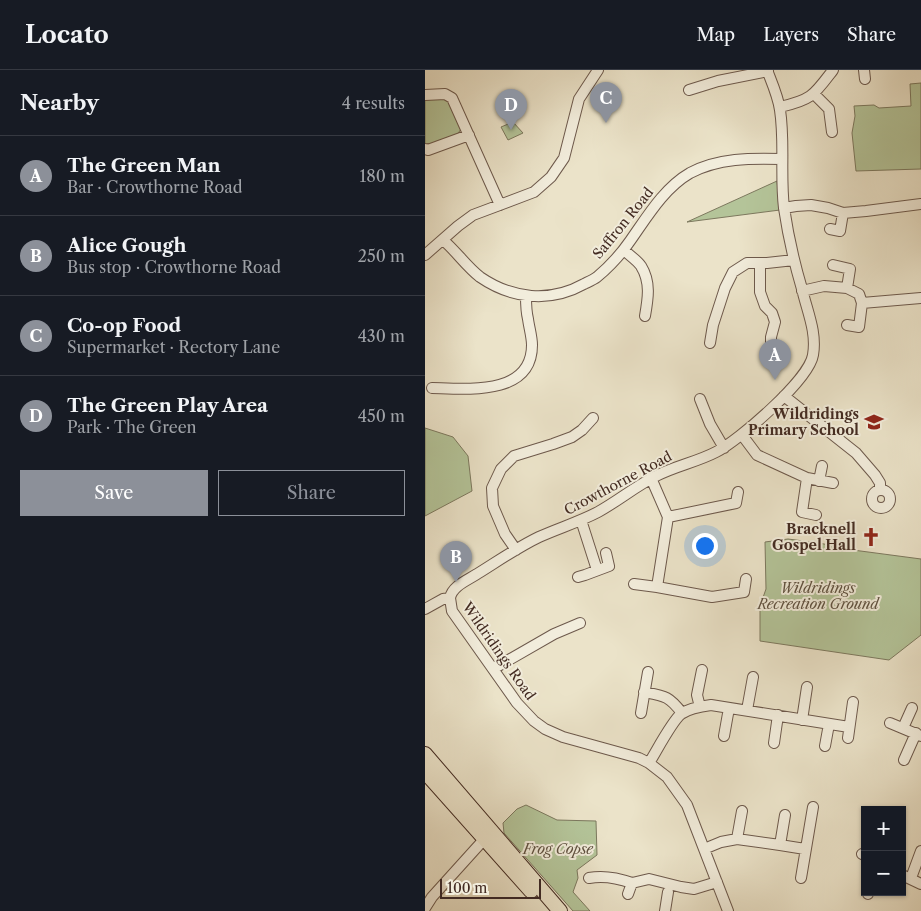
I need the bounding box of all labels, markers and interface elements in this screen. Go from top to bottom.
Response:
text: Locato [25,20,109,49]
text: Map [697,24,735,46]
text: Layers [763,24,819,46]
text: Share [847,24,896,46]
pin: C [590,82,622,123]
pin: D [495,89,527,130]
text: Nearby [20,90,99,115]
text: 4 results [342,93,405,113]
text: The Green Man [67,154,220,177]
text: A [30,166,42,186]
text: 180 m [359,166,405,186]
text: Bar · Crowthorne Road [67,177,243,197]
street label: Saffron Road [589,183,658,262]
text: Alice Gough [67,234,187,257]
text: B [30,246,42,266]
text: 250 m [358,246,405,266]
text: Bus stop · Crowthorne Road [67,257,281,277]
text: Co-op Food [67,314,181,337]
text: C [30,326,42,346]
text: 430 m [358,326,405,346]
text: Supermarket · Rectory Lane [67,337,280,357]
pin: A [759,339,791,380]
text: The Green Play Area [67,394,268,417]
place label: Wildridings Primary School [748,405,859,439]
text: D [29,406,43,426]
text: 450 m [358,406,405,426]
school or university icon: Wildridings Primary School [863,411,885,433]
text: Park · The Green [67,417,197,437]
street label: Crowthorne Road [561,447,675,519]
button: Save [20,470,208,516]
button: Share [218,470,405,516]
place label: Bracknell Gospel Hall [772,520,856,554]
church icon: Bracknell Gospel Hall [860,526,882,548]
your location [692,533,718,559]
pin: B [440,541,472,582]
park label: Wildridings Recreation Ground [757,579,880,613]
street label: Wildridings Road [458,598,540,704]
map controls [861,806,906,896]
button: + [861,806,906,851]
park label: Frog Copse [522,840,594,858]
button: − [861,851,906,896]
scale bar [440,876,541,899]
text: 100 m [447,879,487,897]

